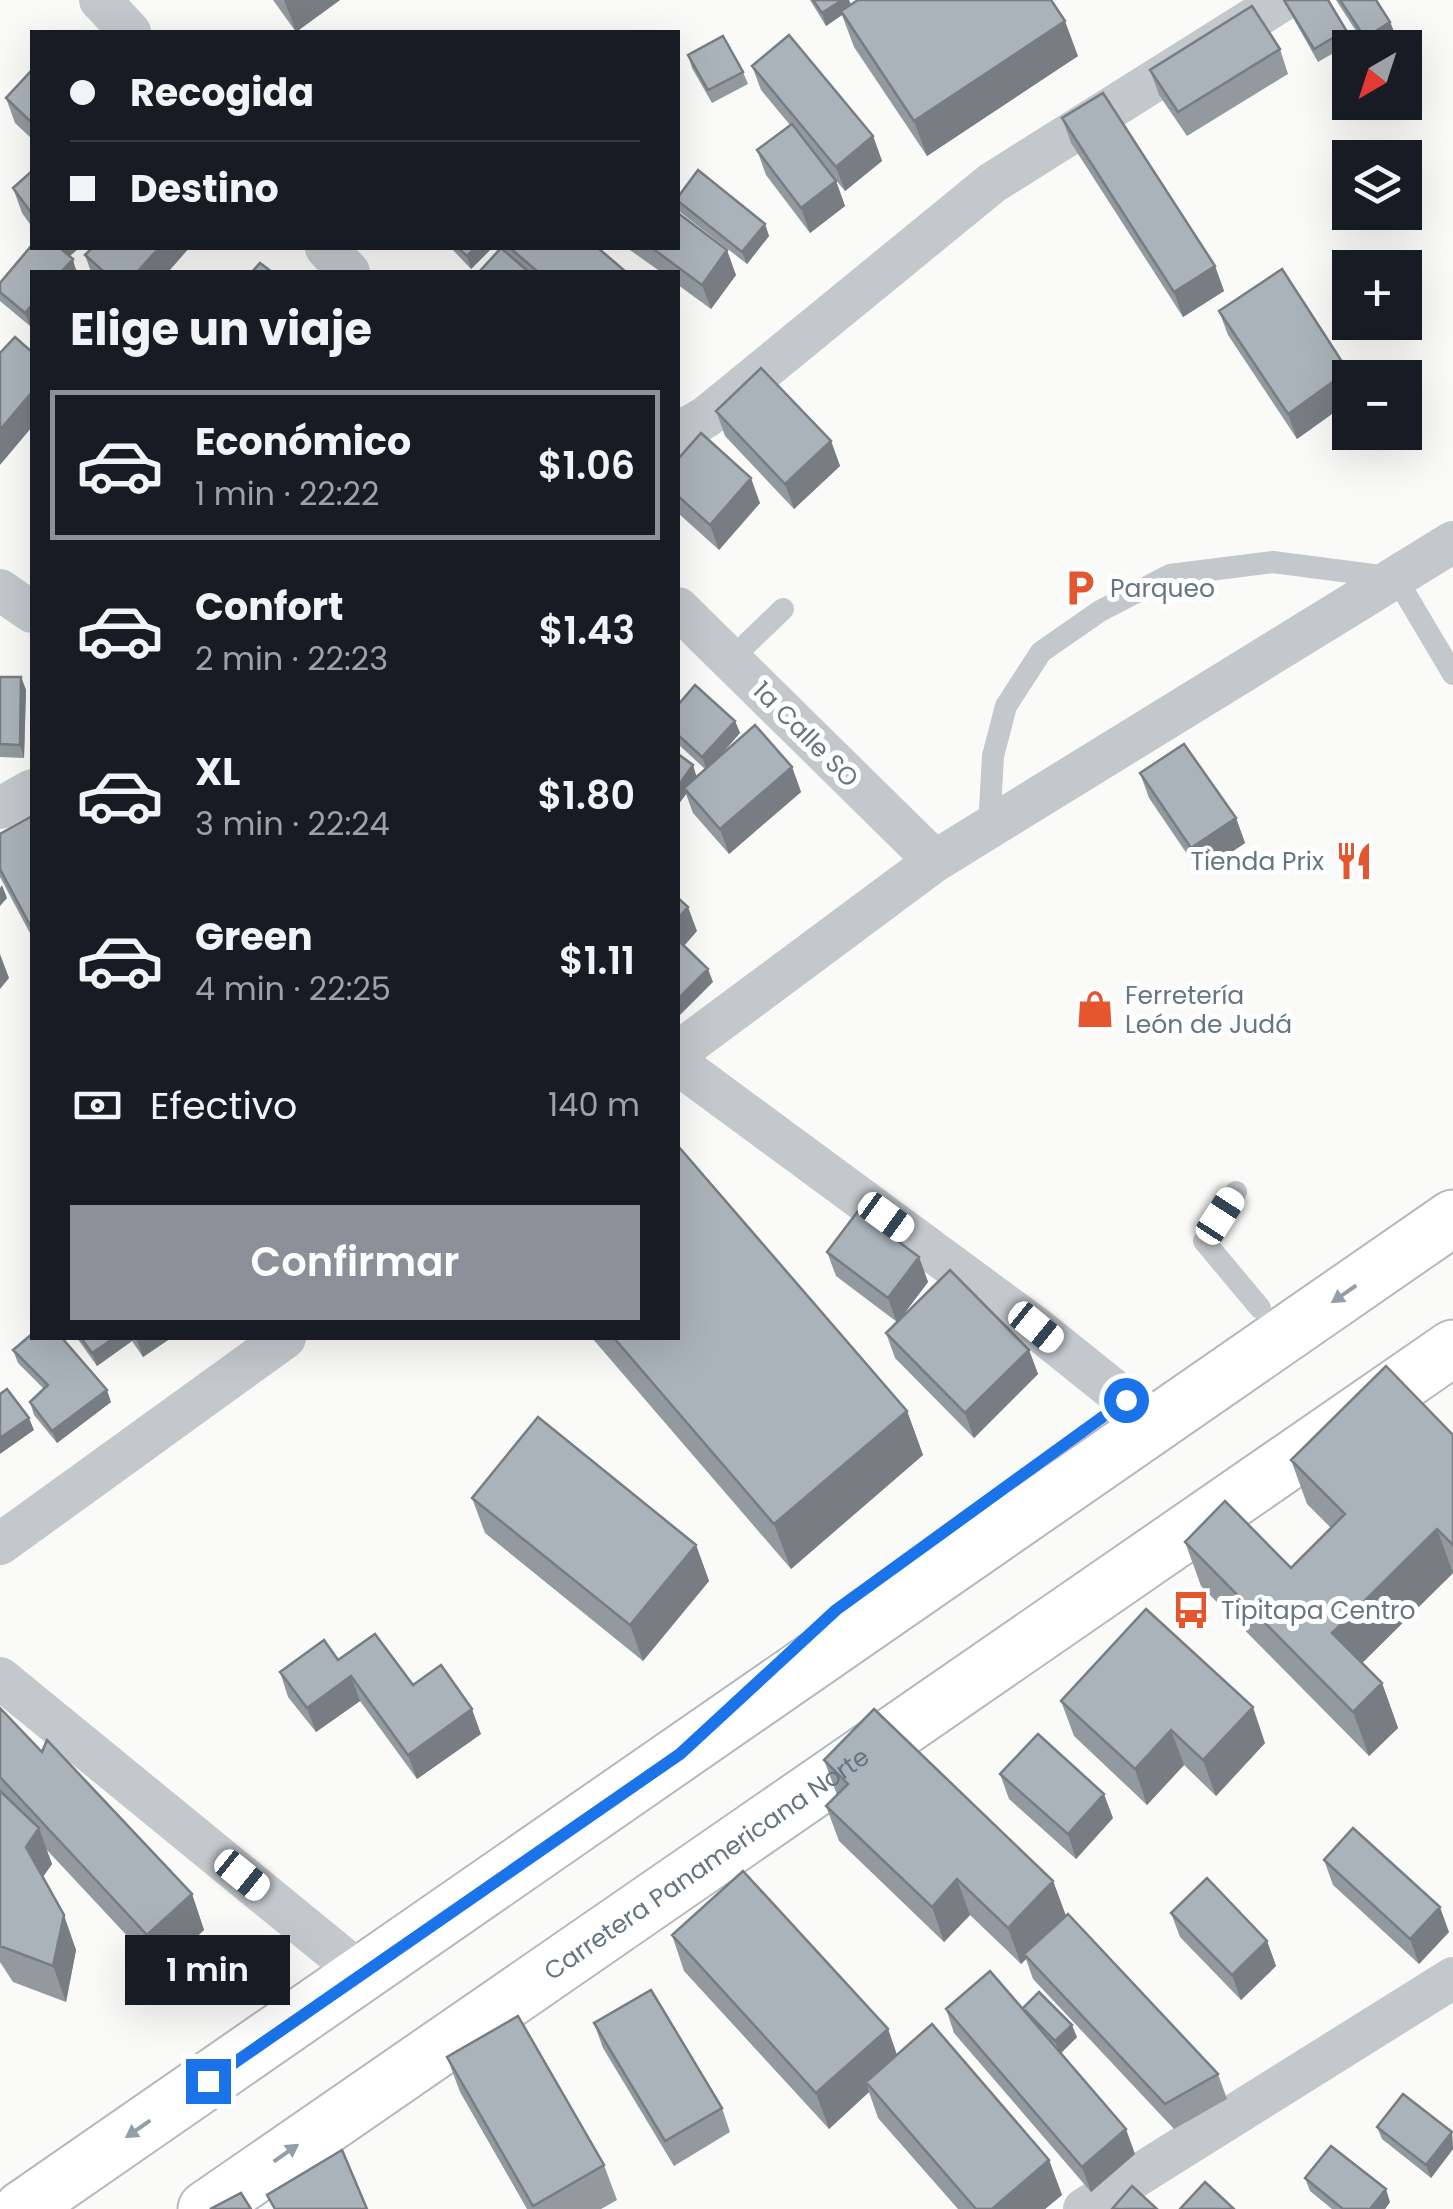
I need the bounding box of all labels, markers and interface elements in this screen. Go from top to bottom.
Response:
north arrow [1332,30,1422,120]
map controls [1332,30,1422,450]
text: Recogida [130,66,314,119]
button: layers [1332,140,1422,230]
text: Destino [130,162,279,215]
button: + [1332,250,1422,340]
text: Elige un viaje [70,298,372,361]
button: − [1332,360,1422,450]
text: Económico [195,415,411,468]
icon: car [75,420,165,510]
text: $1.06 [538,439,635,492]
text: 1 min · 22:22 [195,471,379,516]
parking icon: Parqueo [1059,567,1101,609]
place label: Parqueo [1110,571,1215,606]
text: Confort [195,580,343,633]
icon: car [75,585,165,675]
text: $1.43 [539,604,635,657]
text: 2 min · 22:23 [195,636,388,681]
street label: 1a Calle SO [745,674,866,795]
text: XL [195,745,240,798]
icon: car [75,750,165,840]
text: $1.80 [538,769,635,822]
text: 3 min · 22:24 [195,801,390,846]
restaurant icon: Tienda Prix [1333,840,1375,882]
place label: Tienda Prix [1190,844,1324,879]
text: Green [195,910,313,963]
icon: car [75,915,165,1005]
text: $1.11 [559,934,635,987]
text: 4 min · 22:25 [195,966,391,1011]
place label: Ferretería León de Judá [1125,978,1292,1042]
shop icon: Ferretería León de Judá [1074,988,1116,1030]
icon: cash [70,1078,125,1133]
text: Efectivo [150,1079,297,1132]
text: 140 m [548,1082,640,1127]
car [1191,1183,1249,1249]
car [853,1187,919,1247]
button: Confirmar [70,1205,640,1320]
one-way arrow [1331,1284,1358,1303]
car [1003,1296,1069,1358]
route start [1104,1378,1149,1423]
bus stop icon: Tipitapa Centro [1170,1589,1212,1631]
place label: Tipitapa Centro [1221,1593,1415,1628]
street label: Carretera Panamericana Norte [537,1739,876,1989]
car [209,1844,275,1906]
callout: 1 min [126,1936,290,2006]
text: 1 min [166,1947,249,1992]
route end [186,2059,231,2104]
one-way arrow [125,2119,152,2138]
one-way arrow [273,2144,300,2163]

